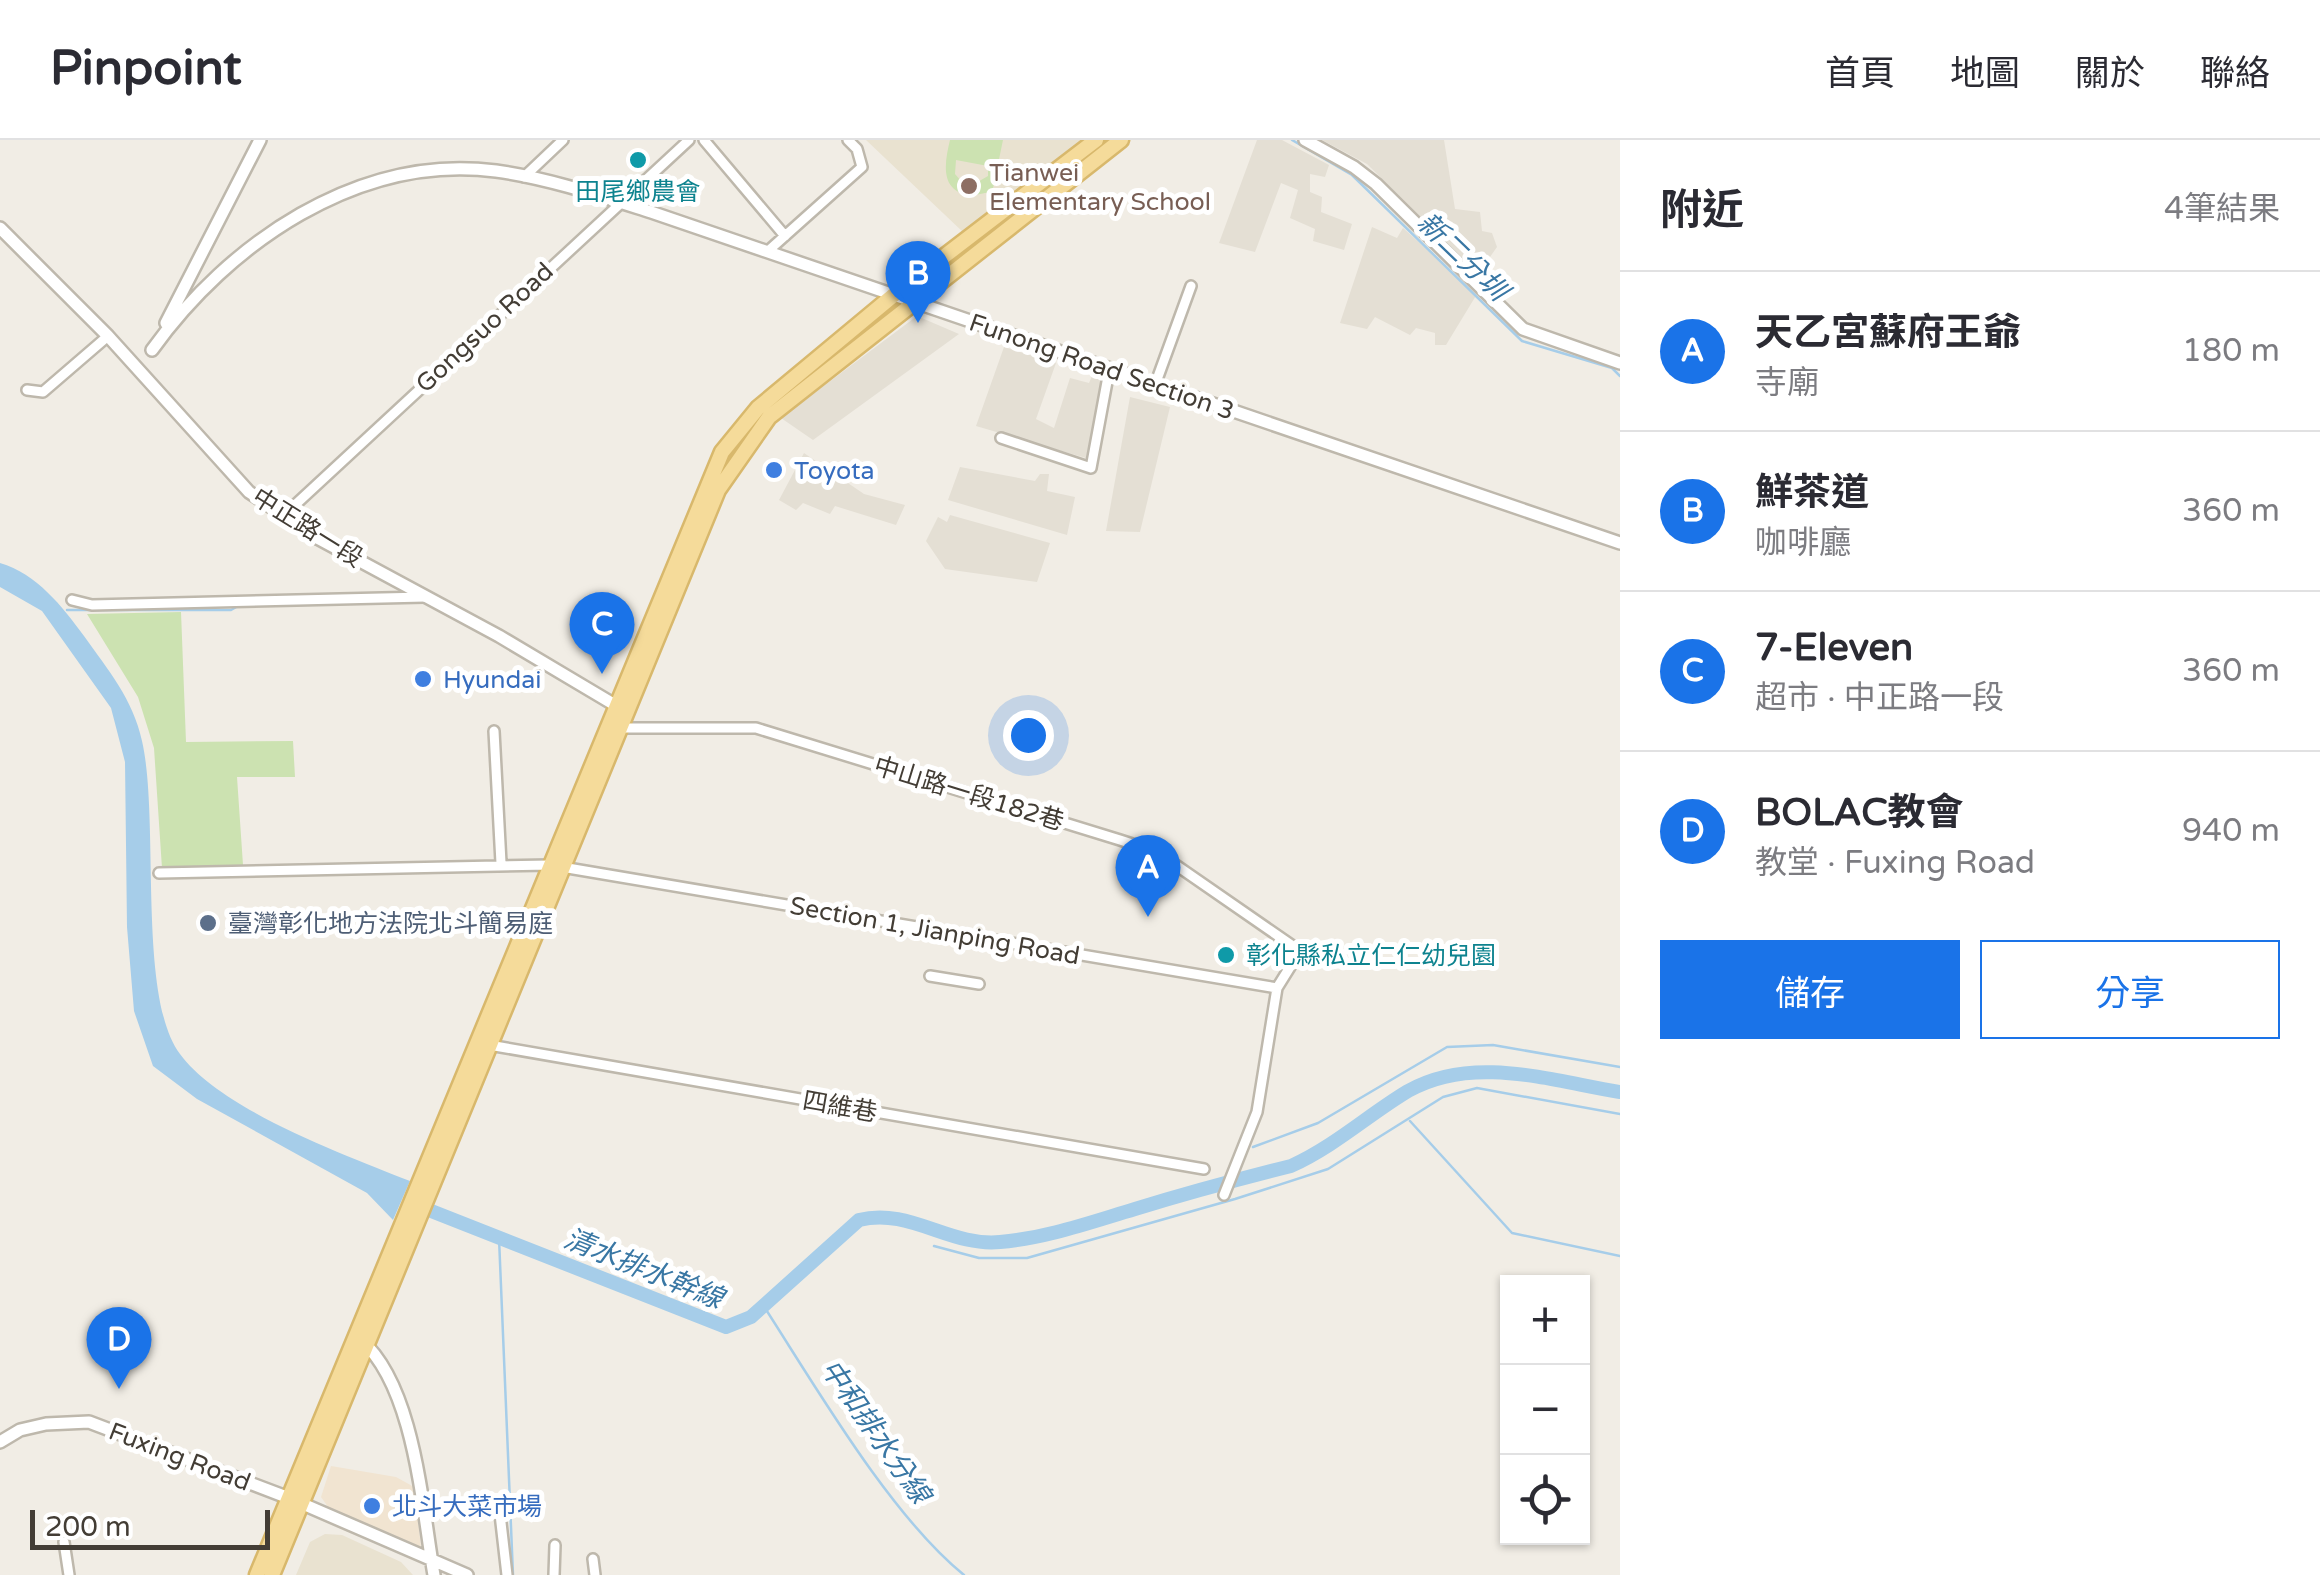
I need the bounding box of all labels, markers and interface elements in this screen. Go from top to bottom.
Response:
text: Pinpoint [50,40,241,98]
text: 首頁 [1825,53,1895,95]
text: 地圖 [1950,53,2020,95]
text: 關於 [2075,53,2145,95]
text: 聯絡 [2200,53,2270,95]
marker: 田尾鄉農會 [627,149,649,171]
place label: Tianwei Elementary School [989,158,1211,217]
marker: Tianwei Elementary School [958,175,980,197]
place label: 田尾鄉農會 [575,177,701,207]
text: 附近 [1660,185,1744,236]
text: 4筆結果 [2164,190,2280,228]
water label: 新二分圳 [1410,206,1517,311]
pin: B [886,240,950,323]
street label: Gongsuo Road [410,256,560,399]
street label: Funong Road Section 3 [965,307,1238,426]
text: 天乙宮蘇府王爺 [1755,310,2021,356]
text: A [1681,332,1704,370]
text: 180 m [2182,332,2280,370]
text: 寺廟 [1755,364,1819,402]
place label: Toyota [794,456,875,486]
marker: Toyota [763,459,785,481]
text: 鮮茶道 [1755,470,1869,516]
street label: 中正路一段 [247,482,368,574]
text: B [1681,492,1704,530]
text: 360 m [2182,492,2280,530]
text: 咖啡廳 [1755,524,1851,562]
pin: C [570,592,634,674]
text: 7-Eleven [1755,625,1913,671]
text: C [1681,652,1704,690]
text: 360 m [2182,652,2280,690]
place label: Hyundai [443,665,542,695]
marker: Hyundai [412,668,434,690]
text: 超市 · 中正路一段 [1755,679,2004,717]
your location [1003,710,1054,761]
street label: 中山路一段182巷 [870,751,1067,837]
text: BOLAC教會 [1755,790,1964,836]
text: D [1680,812,1705,850]
text: 940 m [2182,812,2280,850]
pin: A [1116,834,1180,917]
text: 教堂 · Fuxing Road [1755,844,2035,882]
street label: Section 1, Jianping Road [788,891,1082,971]
place label: 臺灣彰化地方法院北斗簡易庭 [228,909,553,939]
marker: 臺灣彰化地方法院北斗簡易庭 [197,912,219,934]
button: 儲存 [1660,940,1960,1039]
button: 分享 [1980,940,2280,1039]
place label: 彰化縣私立仁仁幼兒園 [1246,941,1496,971]
marker: 彰化縣私立仁仁幼兒園 [1215,944,1237,966]
street label: 四維巷 [800,1086,879,1128]
water label: 清水排水幹線 [559,1222,731,1317]
map controls [1500,1275,1590,1545]
button: + [1500,1275,1590,1365]
pin: D [86,1306,152,1389]
water label: 中和排水分線 [813,1353,939,1513]
button: − [1500,1365,1590,1455]
street label: Fuxing Road [105,1416,255,1498]
button: locate [1500,1455,1590,1545]
place label: 北斗大菜市場 [392,1492,542,1522]
marker: 北斗大菜市場 [361,1495,383,1517]
scale bar [30,1505,270,1550]
text: 200 m [45,1510,131,1544]

